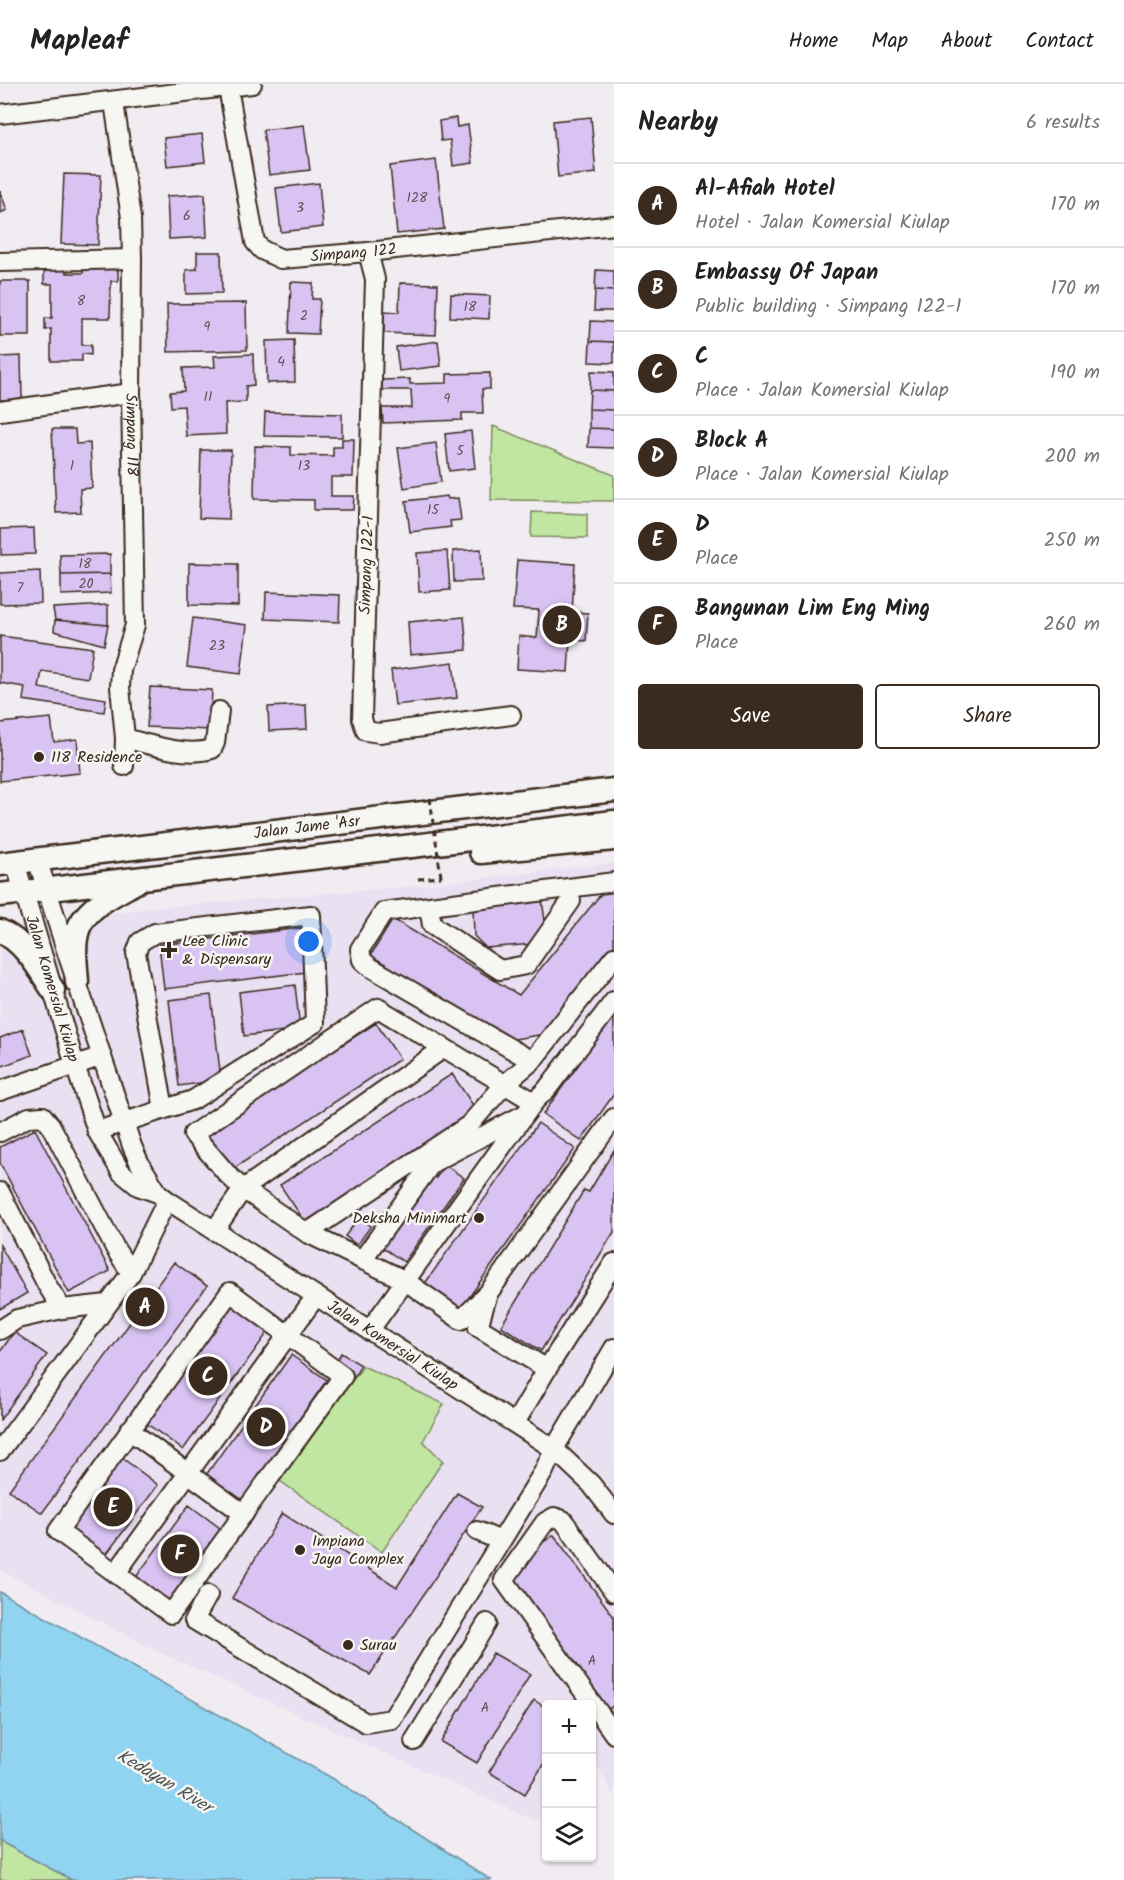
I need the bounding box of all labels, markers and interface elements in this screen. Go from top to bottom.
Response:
text: Mapleaf [30,19,128,64]
text: Home [789,25,838,58]
text: Map [871,25,908,58]
text: About [941,25,992,58]
text: Contact [1025,25,1094,58]
text: Nearby [638,102,718,144]
text: 6 results [1026,107,1100,139]
text: Al-Afiah Hotel [695,172,835,207]
house number: 128 [407,187,428,209]
text: A [651,189,664,221]
text: 170 m [1051,189,1100,221]
house number: 3 [296,197,304,219]
house number: 6 [183,205,191,227]
text: Hotel · Jalan Komersial Kiulap [695,207,950,239]
street label: Simpang 122 [310,236,398,269]
text: Embassy Of Japan [695,256,878,291]
text: B [651,273,664,305]
text: 170 m [1051,273,1100,305]
house number: 8 [77,290,86,312]
text: Public building · Simpang 122-1 [695,291,961,323]
house number: 18 [464,296,477,318]
house number: 2 [300,305,308,327]
house number: 9 [204,316,211,338]
text: C [695,340,709,375]
house number: 4 [277,351,285,373]
text: C [651,357,664,389]
text: 190 m [1050,357,1100,389]
text: Place · Jalan Komersial Kiulap [695,375,949,407]
house number: 11 [204,386,212,408]
house number: 9 [444,388,451,410]
street label: Simpang 118 [119,393,145,477]
text: Block A [695,424,769,459]
house number: 5 [456,440,465,462]
text: D [651,441,664,473]
text: 200 m [1044,441,1100,473]
house number: 1 [70,455,74,477]
house number: 13 [298,455,310,477]
text: Place · Jalan Komersial Kiulap [695,459,949,491]
house number: 15 [427,499,440,521]
text: D [695,508,710,543]
street label: Simpang 122-1 [353,515,381,615]
text: E [652,525,663,557]
text: 250 m [1044,525,1100,557]
text: Place [695,543,738,575]
house number: 18 [79,553,92,575]
house number: 20 [78,573,94,595]
house number: 7 [17,577,24,599]
text: Bangunan Lim Eng Ming [695,592,930,627]
pin: B [542,602,582,648]
text: F [652,609,663,641]
text: 260 m [1043,609,1100,641]
text: Place [695,627,738,659]
house number: 23 [209,635,225,657]
button: Save [638,684,863,749]
button: Share [875,684,1100,749]
place label: 118 Residence [51,745,142,770]
marker: 118 Residence [32,750,46,764]
street label: Jalan Jame 'Asr [252,808,363,846]
street label: Jalan Komersial Kiulap [19,912,86,1065]
your location [294,927,323,956]
place label: Lee Clinic & Dispensary [182,929,272,972]
marker: Lee Clinic & Dispensary [160,941,178,959]
place label: Deksha Minimart [352,1206,468,1231]
marker: Deksha Minimart [472,1211,486,1225]
pin: A [126,1284,164,1330]
street label: Jalan Komersial Kiulap [322,1294,464,1397]
pin: C [188,1354,228,1398]
pin: D [246,1404,286,1450]
pin: E [94,1484,132,1530]
place label: Impiana Jaya Complex [312,1529,405,1572]
pin: F [160,1532,200,1576]
marker: Impiana Jaya Complex [293,1543,307,1557]
place label: Surau [360,1633,397,1658]
marker: Surau [341,1638,355,1652]
house number: A [588,1650,596,1672]
house number: A [481,1697,489,1719]
map controls [542,1700,596,1862]
button: + [542,1700,596,1754]
water label: Kedayan River [111,1742,220,1824]
button: − [542,1754,596,1808]
button: layers [542,1808,596,1862]

